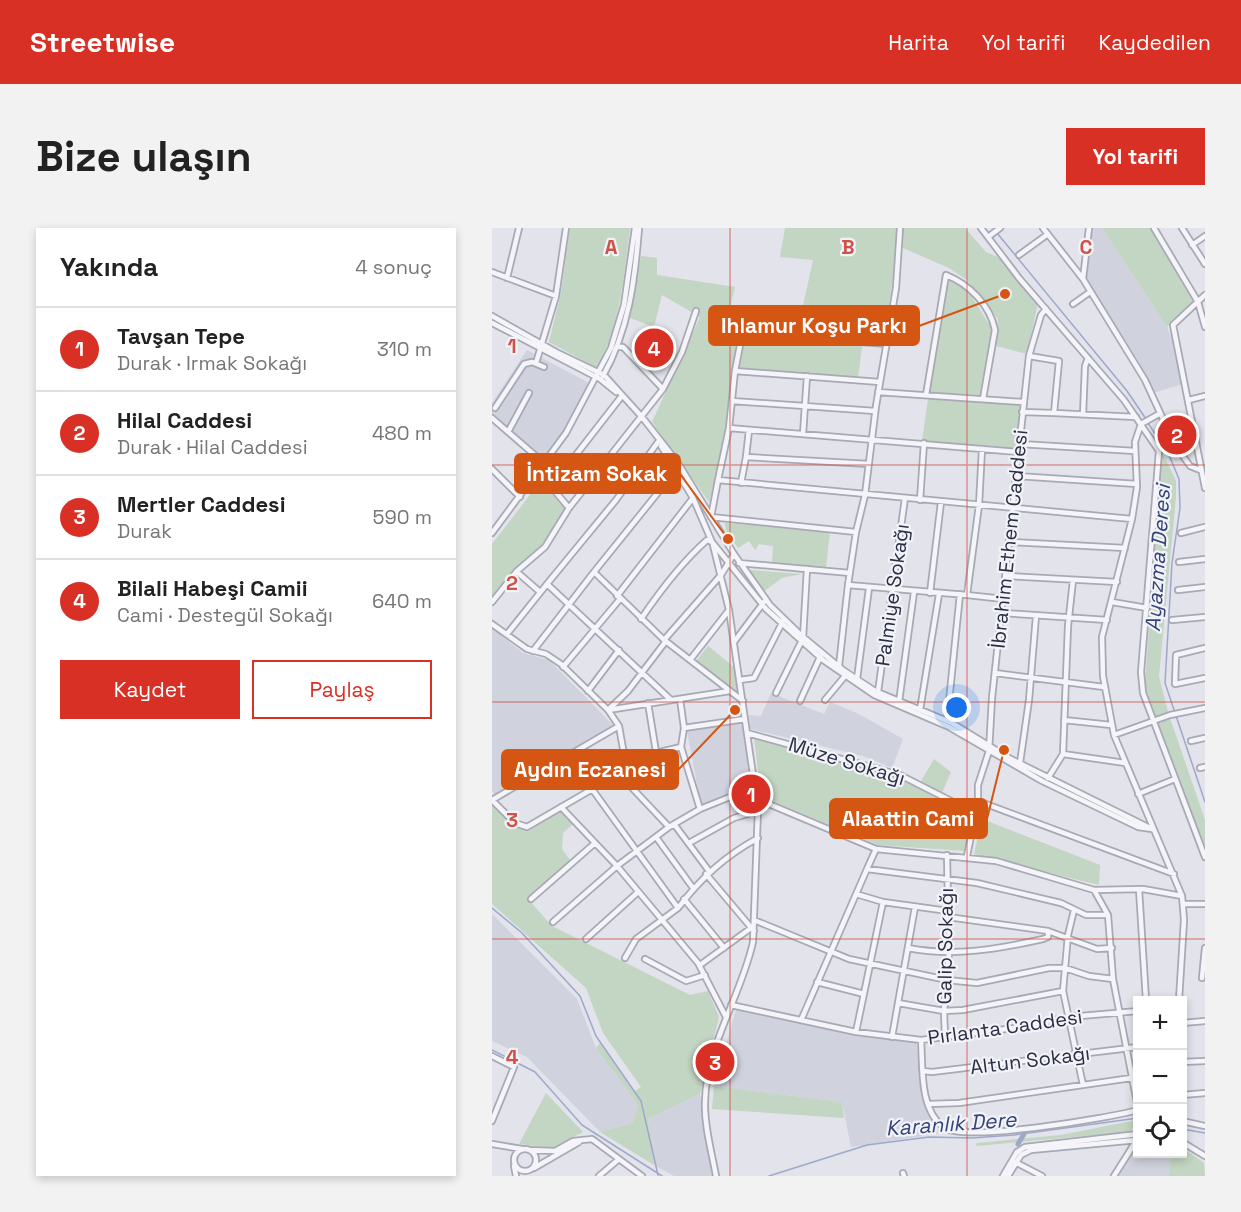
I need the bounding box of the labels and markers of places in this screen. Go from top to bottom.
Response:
callout: Ihlamur Koşu Parkı [709,306,919,345]
pin: 4 [634,326,674,370]
pin: 2 [1158,412,1196,458]
callout: İntizam Sokak [515,454,680,493]
callout: Aydın Eczanesi [502,750,678,789]
pin: 1 [732,772,770,816]
callout: Alaattin Cami [830,799,987,838]
pin: 3 [696,1040,734,1084]

